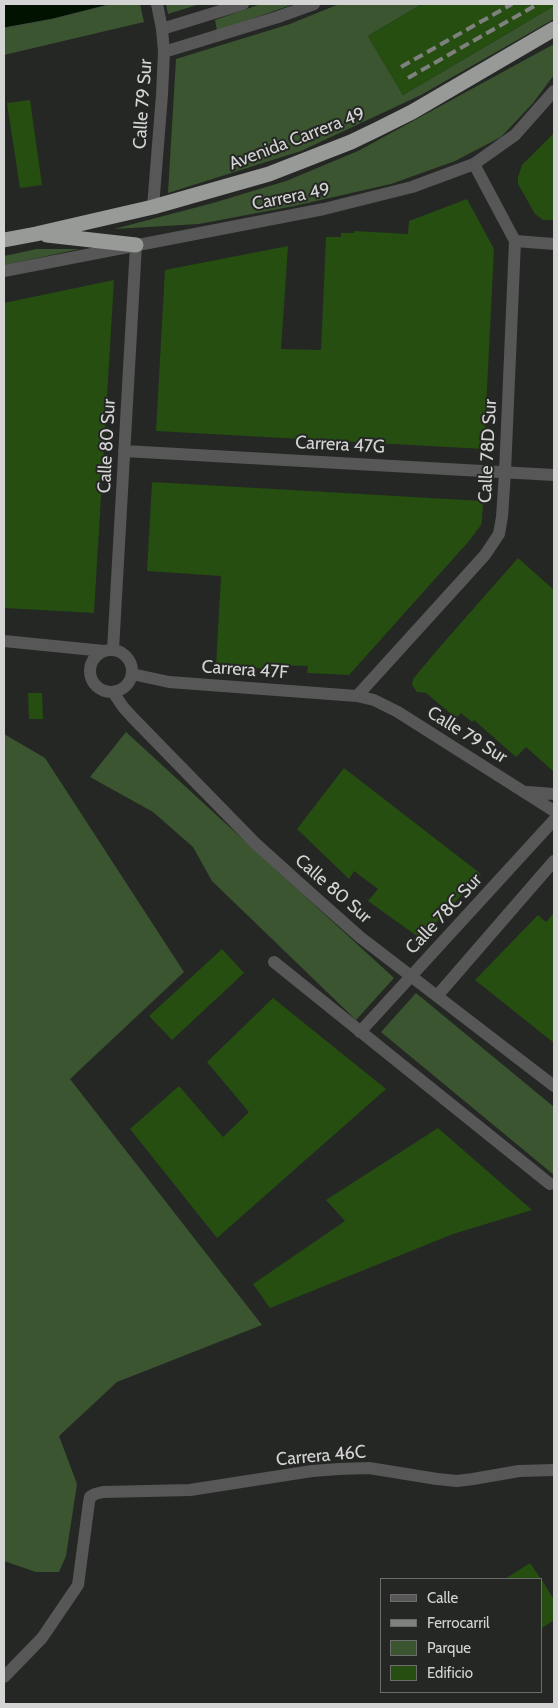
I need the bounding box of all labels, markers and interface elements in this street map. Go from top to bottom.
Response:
street label: Calle 79 Sur [129,58,157,150]
street label: Avenida Carrera 49 [226,103,368,175]
street label: Carrera 49 [250,179,332,215]
street label: Calle 80 Sur [94,398,120,494]
street label: Calle 78D Sur [474,398,502,504]
street label: Carrera 47G [295,432,385,458]
street label: Carrera 47F [201,656,289,684]
street label: Calle 79 Sur [423,702,511,768]
street label: Calle 80 Sur [290,850,376,928]
street label: Calle 78C Sur [401,869,487,959]
street label: Carrera 46C [275,1441,367,1471]
legend [380,1578,543,1693]
text: Calle [427,1589,458,1607]
text: Ferrocarril [427,1614,490,1632]
text: Parque [427,1639,471,1657]
text: Edificio [427,1664,473,1682]

